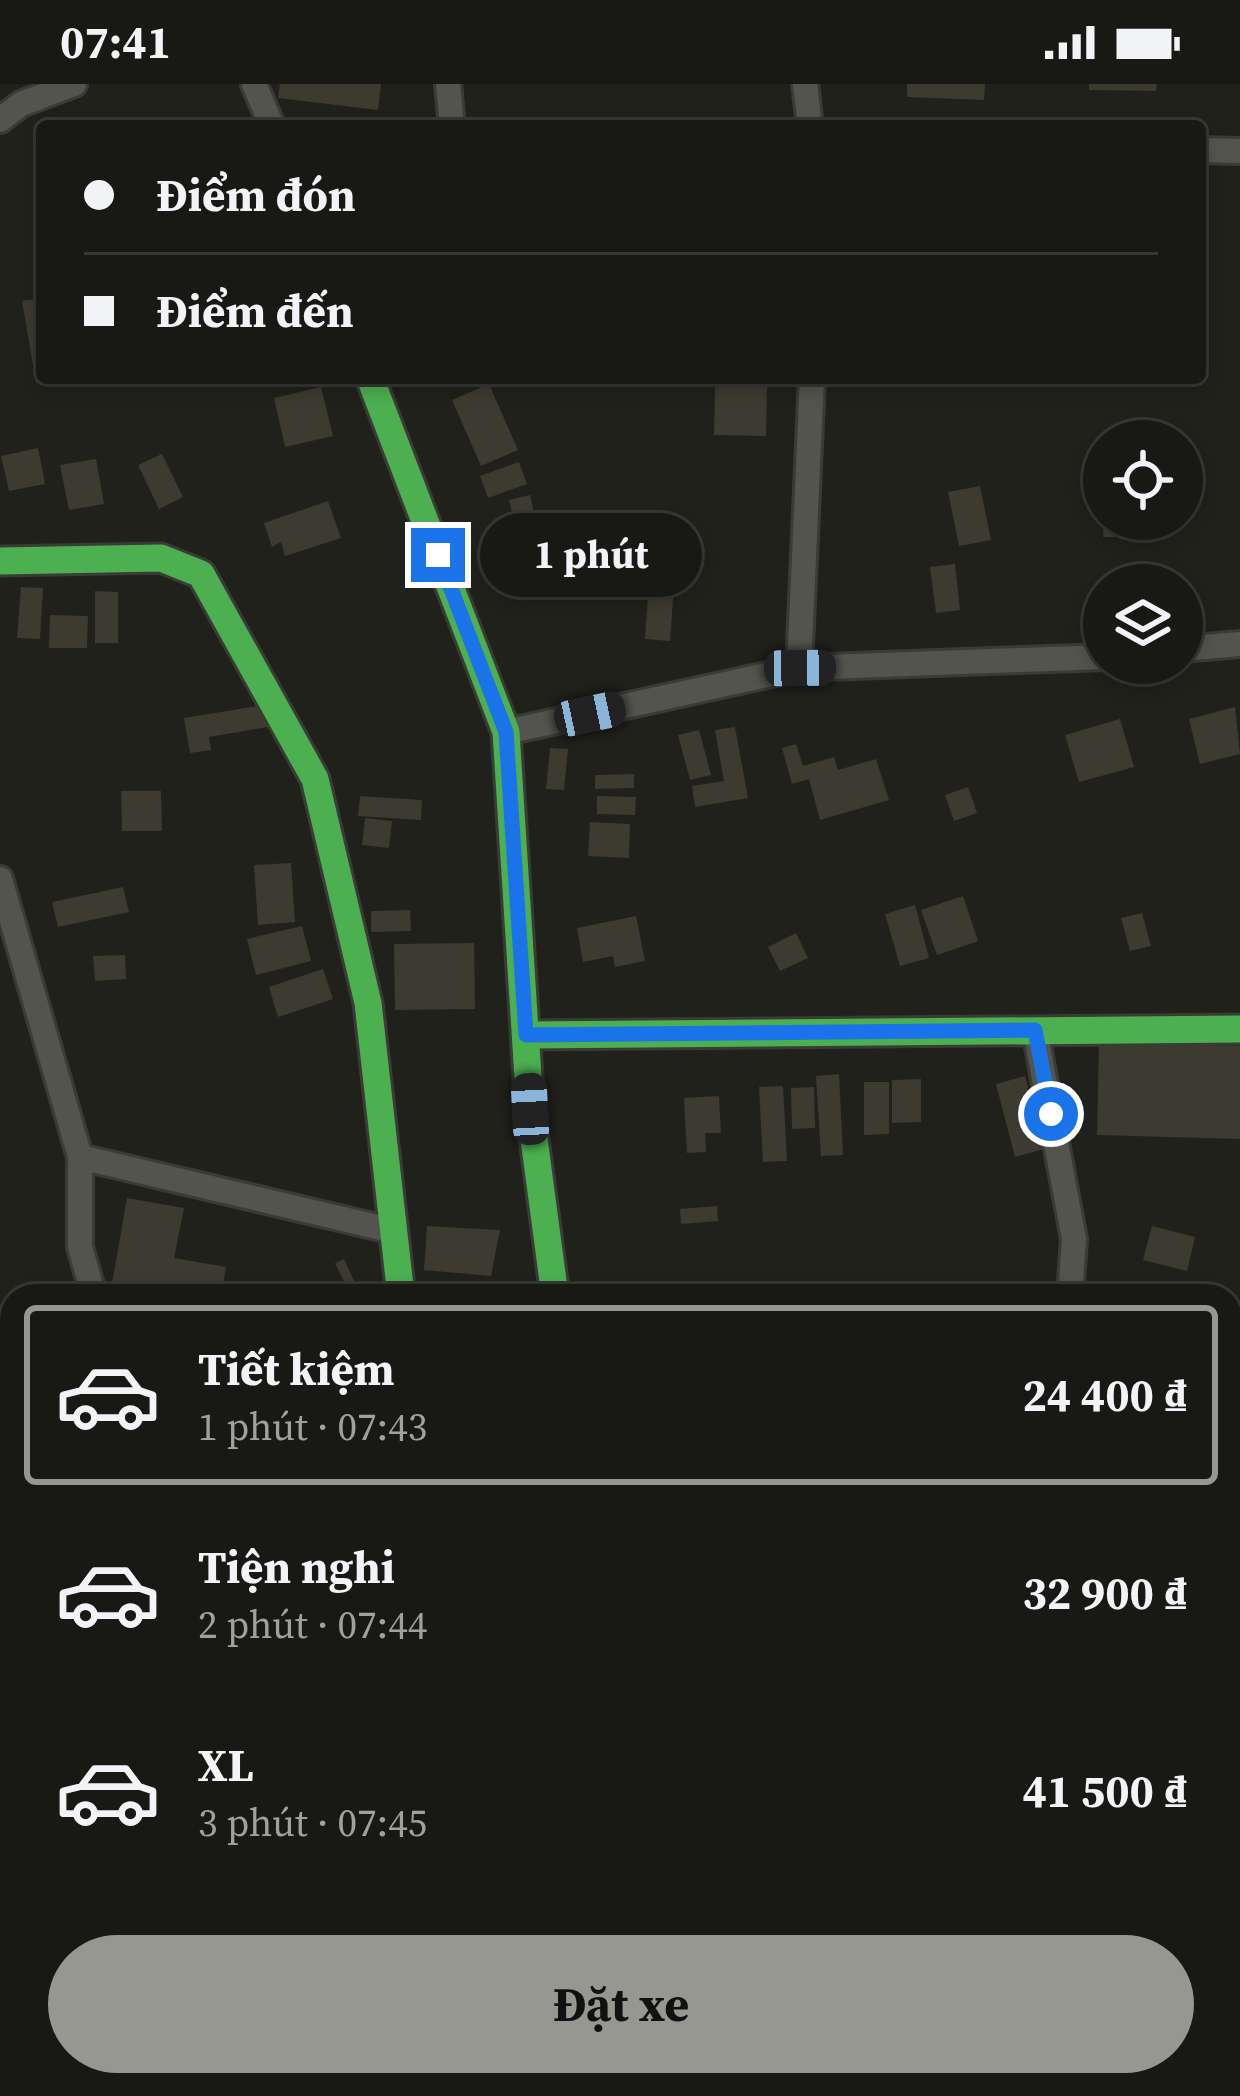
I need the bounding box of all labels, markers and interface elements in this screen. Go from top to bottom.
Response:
text: 07:41 [60,11,171,73]
text: Điểm đón [156,164,356,226]
text: Điểm đến [156,280,354,342]
map controls [1083,420,1203,684]
button: locate [1083,420,1203,540]
callout: 1 phút [480,513,702,597]
route end [411,528,465,582]
text: 1 phút [534,528,648,581]
button: layers [1083,564,1203,684]
car [764,649,836,687]
car [551,689,629,739]
car [510,1072,550,1146]
route start [1024,1087,1078,1141]
text: Tiết kiệm [198,1338,395,1400]
icon: car [54,1341,162,1449]
text: 24 400 ₫ [1022,1364,1188,1426]
text: 1 phút · 07:43 [198,1400,427,1453]
text: Tiện nghi [198,1536,395,1598]
icon: car [54,1539,162,1647]
text: 32 900 ₫ [1022,1562,1188,1624]
text: 2 phút · 07:44 [198,1598,427,1651]
text: XL [198,1734,254,1796]
icon: car [54,1737,162,1845]
text: 41 500 ₫ [1022,1760,1188,1822]
text: 3 phút · 07:45 [198,1796,427,1849]
button: Đặt xe [48,1935,1194,2073]

